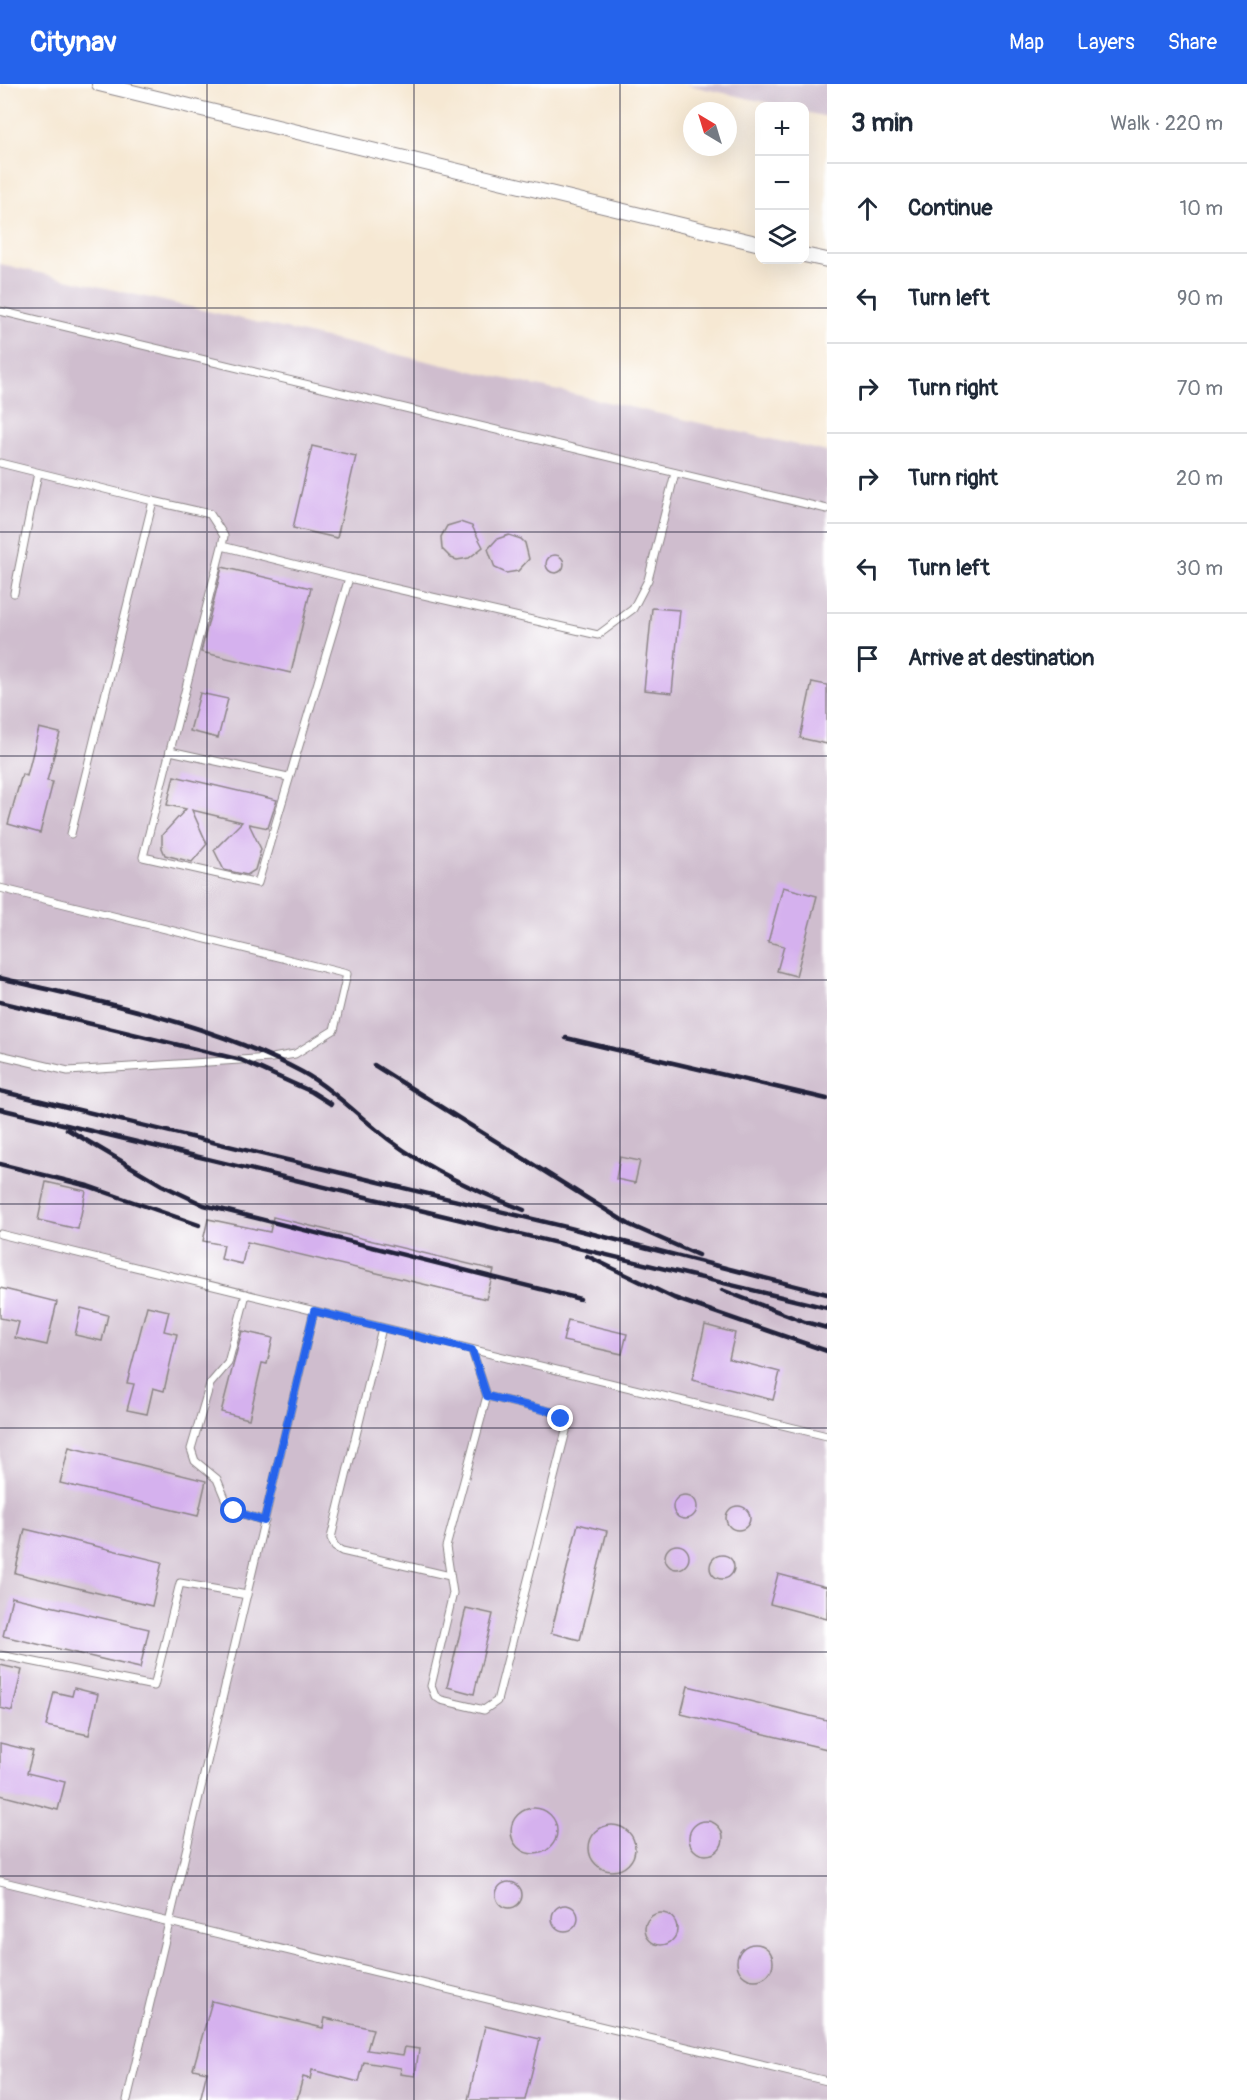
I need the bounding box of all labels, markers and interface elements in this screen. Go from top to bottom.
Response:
text: Citynav [30,25,117,60]
text: Map [1009,29,1044,56]
text: Layers [1077,29,1135,56]
text: Share [1168,29,1217,56]
north arrow [683,102,737,156]
map controls [755,102,809,264]
button: + [755,102,809,156]
text: 3 min [851,107,913,139]
text: Walk · 220 m [1110,111,1223,136]
button: − [755,156,809,210]
icon: ahead [851,192,884,225]
text: Continue [908,194,992,222]
text: 10 m [1179,196,1223,221]
button: layers [755,210,809,264]
icon: left [851,282,884,315]
text: Turn left [908,284,990,312]
text: 90 m [1177,286,1223,311]
icon: right [851,372,884,405]
text: Turn right [908,374,998,402]
text: 70 m [1177,376,1223,401]
icon: right [851,462,884,495]
text: Turn right [908,464,998,492]
text: 20 m [1176,466,1223,491]
icon: left [851,552,884,585]
text: Turn left [908,554,990,582]
text: 30 m [1176,556,1223,581]
icon: arrive [851,642,884,675]
text: Arrive at destination [908,644,1094,672]
route end [547,1405,573,1431]
route start [220,1497,246,1523]

